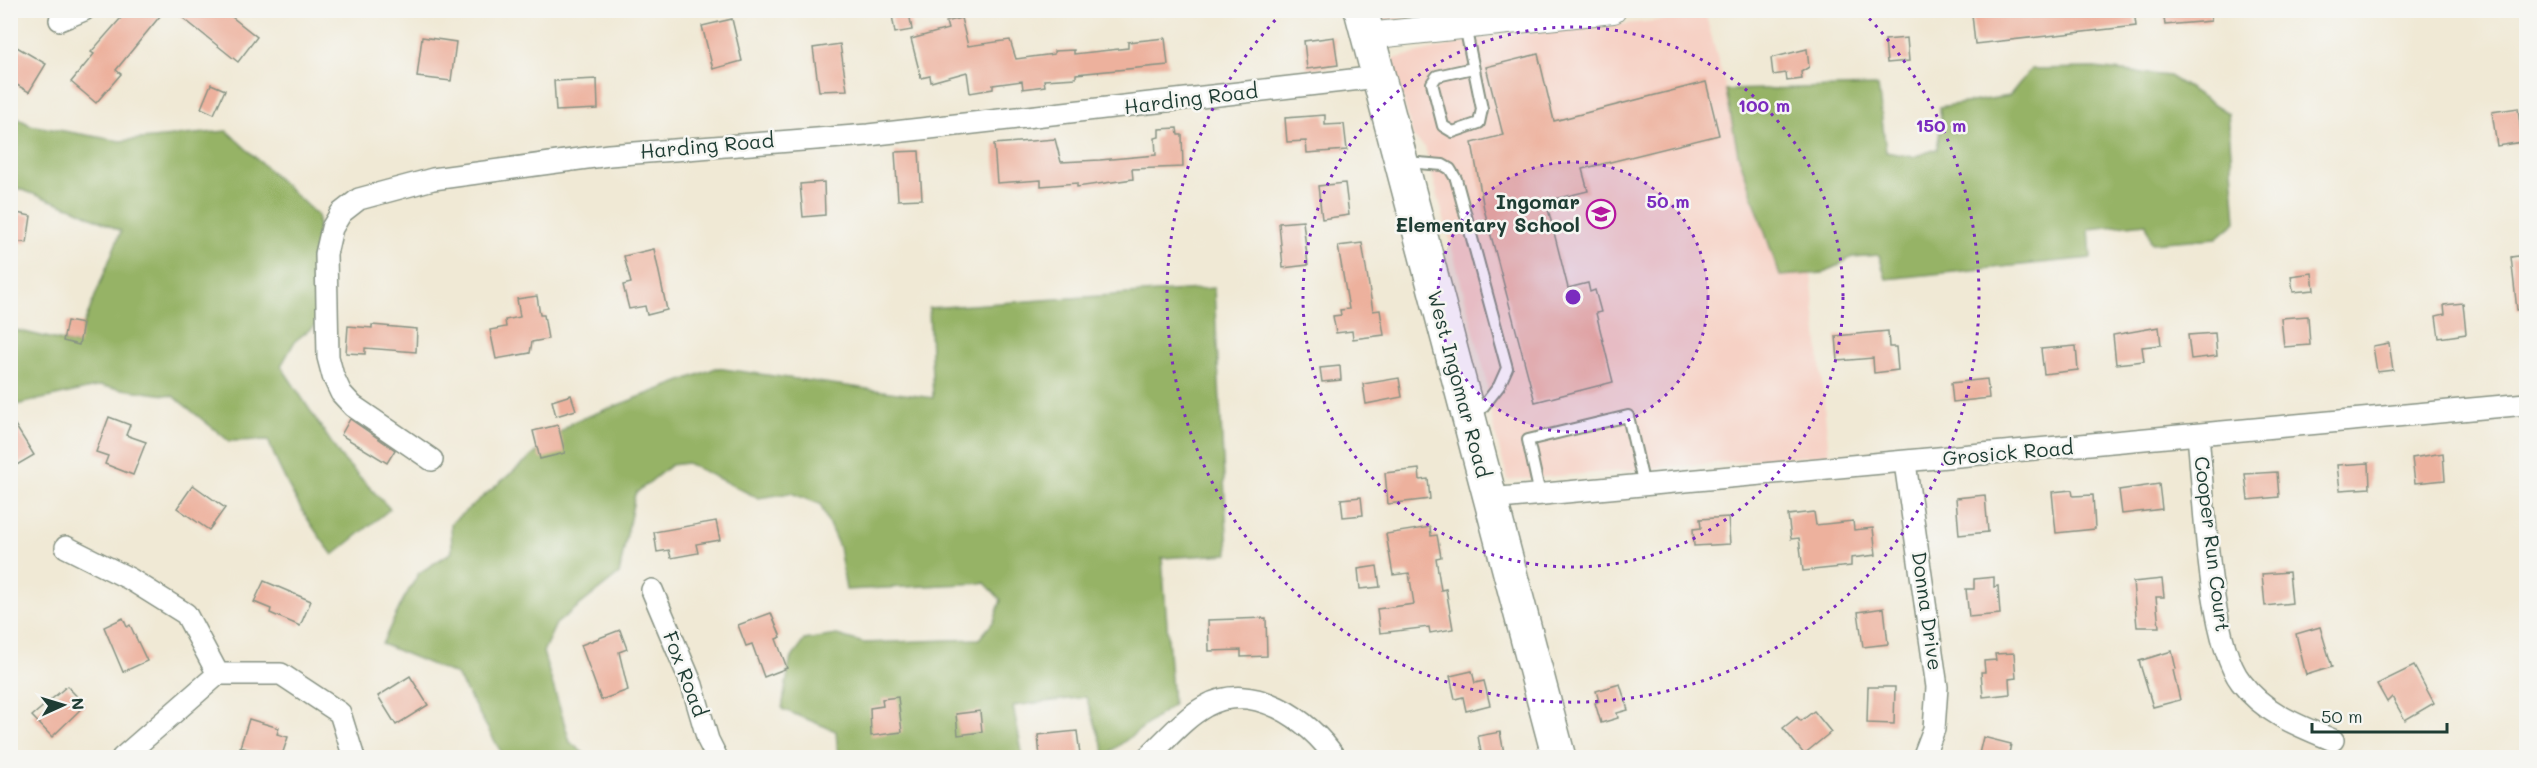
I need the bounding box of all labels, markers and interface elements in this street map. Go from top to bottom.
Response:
street label: Harding Road [1123,77,1259,119]
text: 100 m [1738,93,1790,117]
text: 150 m [1916,113,1966,137]
street label: Harding Road [639,126,775,164]
place label: Ingomar Elementary School [1395,188,1580,237]
text: 50 m [1647,189,1689,213]
school or university icon: Ingomar Elementary School [1585,198,1617,230]
street label: West Ingomar Road [1422,287,1497,480]
centre of rings [1563,287,1583,307]
street label: Grosick Road [1941,433,2074,471]
street label: Cooper Run Court [2189,455,2237,633]
street label: Donna Drive [1907,550,1949,672]
street label: Fox Road [658,627,714,720]
north arrow [33,675,93,735]
scale bar [2312,696,2447,734]
text: N [68,697,89,711]
text: 50 m [2321,704,2363,728]

